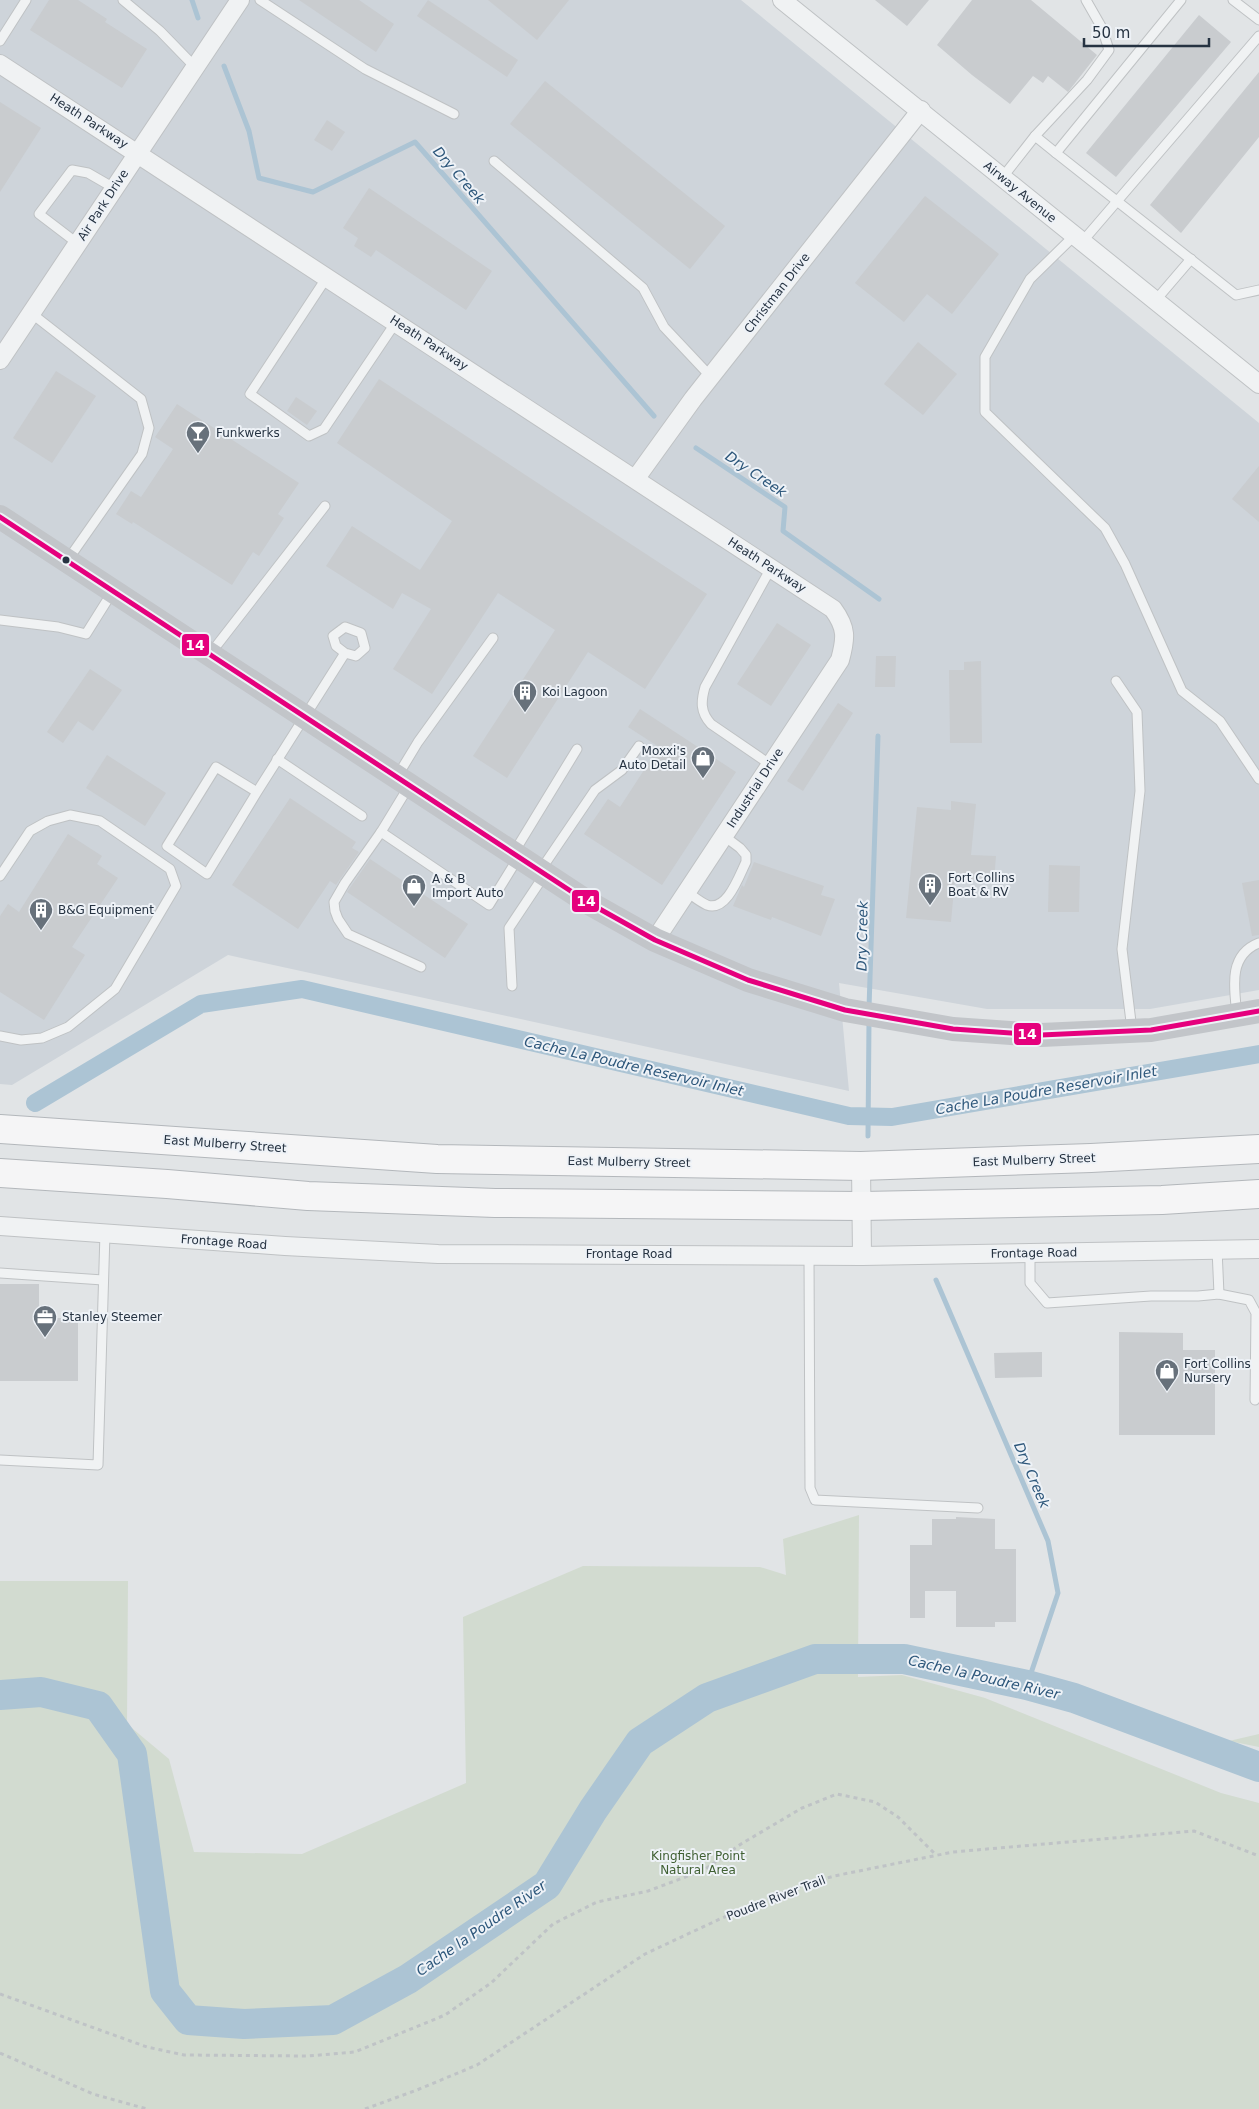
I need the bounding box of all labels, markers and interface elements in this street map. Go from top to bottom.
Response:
scale bar [1084,15,1209,47]
text: 50 m [1092,24,1130,42]
street label: Heath Parkway [47,91,131,151]
water label: Dry Creek [430,143,489,207]
street label: Airway Avenue [981,159,1059,225]
street label: Air Park Drive [75,167,131,243]
street label: Christman Drive [741,250,813,336]
street label: Heath Parkway [387,313,471,373]
bar icon: Funkwerks [185,420,211,454]
place label: Funkwerks [216,426,280,440]
water label: Dry Creek [722,448,790,501]
street label: Heath Parkway [725,535,809,595]
unlabelled marker [61,555,71,565]
line badge: 14 [181,633,210,657]
text: 14 [185,637,205,653]
building icon: Koi Lagoon [512,679,538,713]
place label: Koi Lagoon [542,685,608,699]
place label: Moxxi's Auto Detail [619,744,686,772]
shop icon: Moxxi's Auto Detail [690,745,716,779]
street label: Industrial Drive [724,746,786,830]
place label: Fort Collins Boat & RV [948,871,1015,899]
place label: A & B Import Auto [432,872,504,900]
building icon: Fort Collins Boat & RV [917,872,943,906]
shop icon: A & B Import Auto [401,873,427,907]
line badge: 14 [571,889,600,913]
text: 14 [576,893,596,909]
building icon: B&G Equipment [28,897,54,931]
water label: Dry Creek [853,900,871,971]
place label: B&G Equipment [58,903,154,917]
line badge: 14 [1013,1022,1042,1046]
text: 14 [1017,1026,1037,1042]
water label: Cache La Poudre Reservoir Inlet [523,1033,746,1099]
water label: Cache La Poudre Reservoir Inlet [934,1063,1158,1117]
street label: East Mulberry Street [163,1133,287,1155]
street label: East Mulberry Street [972,1151,1096,1169]
street label: East Mulberry Street [567,1154,691,1170]
street label: Frontage Road [180,1232,268,1252]
street label: Frontage Road [991,1245,1077,1261]
street label: Frontage Road [586,1247,672,1261]
office icon: Stanley Steemer [32,1304,58,1338]
place label: Stanley Steemer [62,1310,162,1324]
place label: Fort Collins Nursery [1184,1357,1251,1385]
shop icon: Fort Collins Nursery [1154,1358,1180,1392]
water label: Dry Creek [1011,1440,1053,1511]
water label: Cache la Poudre River [907,1652,1062,1702]
park label: Kingfisher Point Natural Area [651,1849,745,1877]
street label: Poudre River Trail [725,1873,827,1923]
water label: Cache la Poudre River [413,1876,550,1979]

